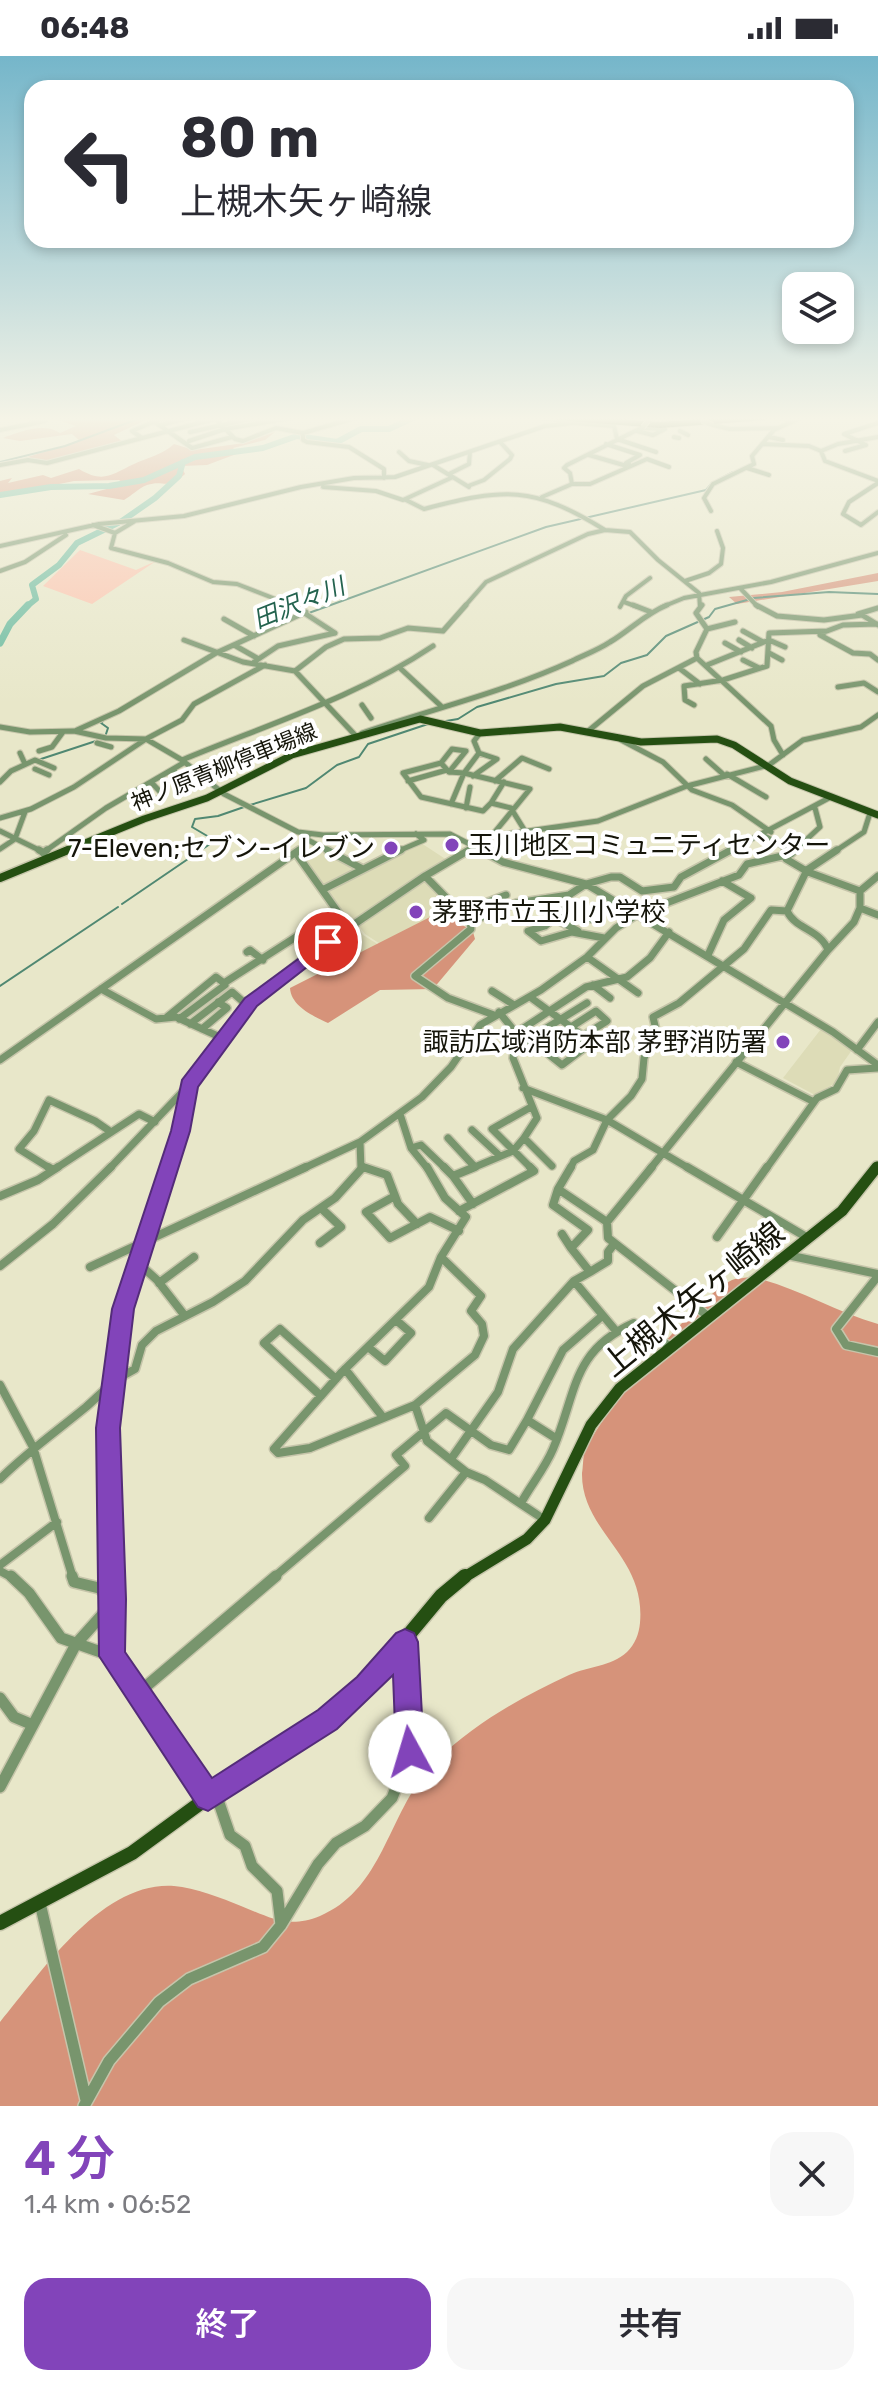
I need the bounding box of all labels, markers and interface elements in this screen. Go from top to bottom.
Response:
text: 06:48 [40,10,130,46]
text: 80 m [180,105,319,171]
icon: left [48,112,152,216]
text: 上槻木矢ヶ崎線 [180,180,432,223]
map controls [782,272,854,344]
button: layers [782,272,854,344]
water label: 田沢々川 [249,571,352,634]
street label: 神ノ原青柳停車場線 [127,717,321,817]
place label: 玉川地区コミュニティセンター [468,830,830,861]
place label: 7-Eleven;セブン-イレブン [68,833,375,864]
marker: 玉川地区コミュニティセンター [443,836,461,854]
marker: 7-Eleven;セブン-イレブン [382,839,400,857]
place label: 茅野市立玉川小学校 [432,897,666,928]
marker: 茅野市立玉川小学校 [407,903,425,921]
pin [294,908,362,976]
icon: arrive [306,920,350,964]
place label: 諏訪広域消防本部 茅野消防署 [423,1027,767,1058]
marker: 諏訪広域消防本部 茅野消防署 [774,1033,792,1051]
street label: 上槻木矢ヶ崎線 [594,1214,792,1384]
position arrow [368,1710,452,1794]
text: 4 分 [24,2130,115,2187]
button: close [770,2132,854,2216]
text: 1.4 km · 06:52 [24,2189,191,2220]
button: 終了 [24,2278,431,2370]
button: 共有 [447,2278,854,2370]

